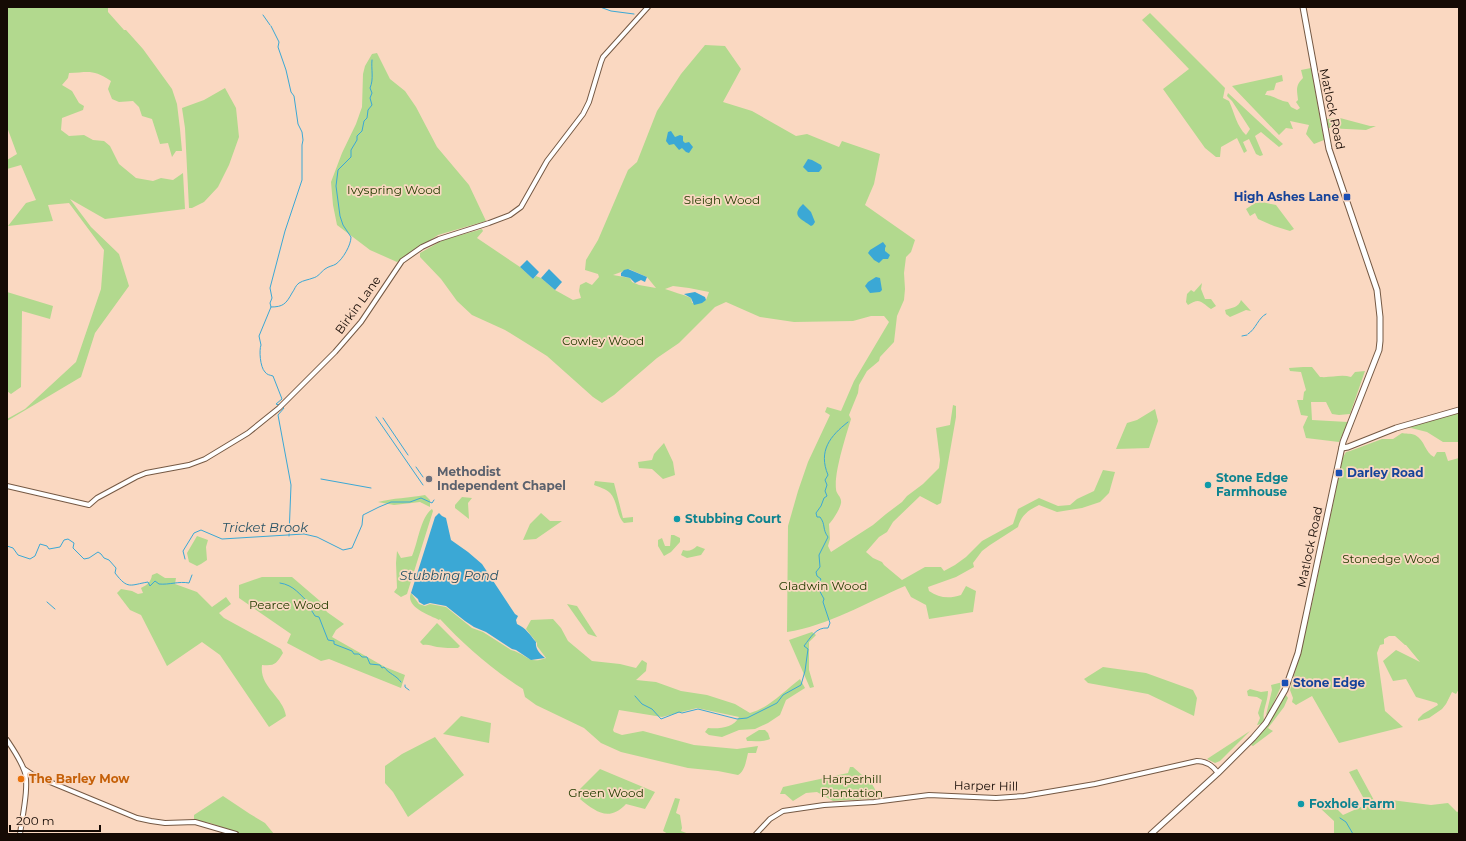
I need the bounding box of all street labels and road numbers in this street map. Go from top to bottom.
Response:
street label: Matlock Road [1317,67,1348,151]
street label: Birkin Lane [331,273,384,337]
street label: Matlock Road [1294,505,1325,589]
street label: Harper Hill [954,777,1018,794]

